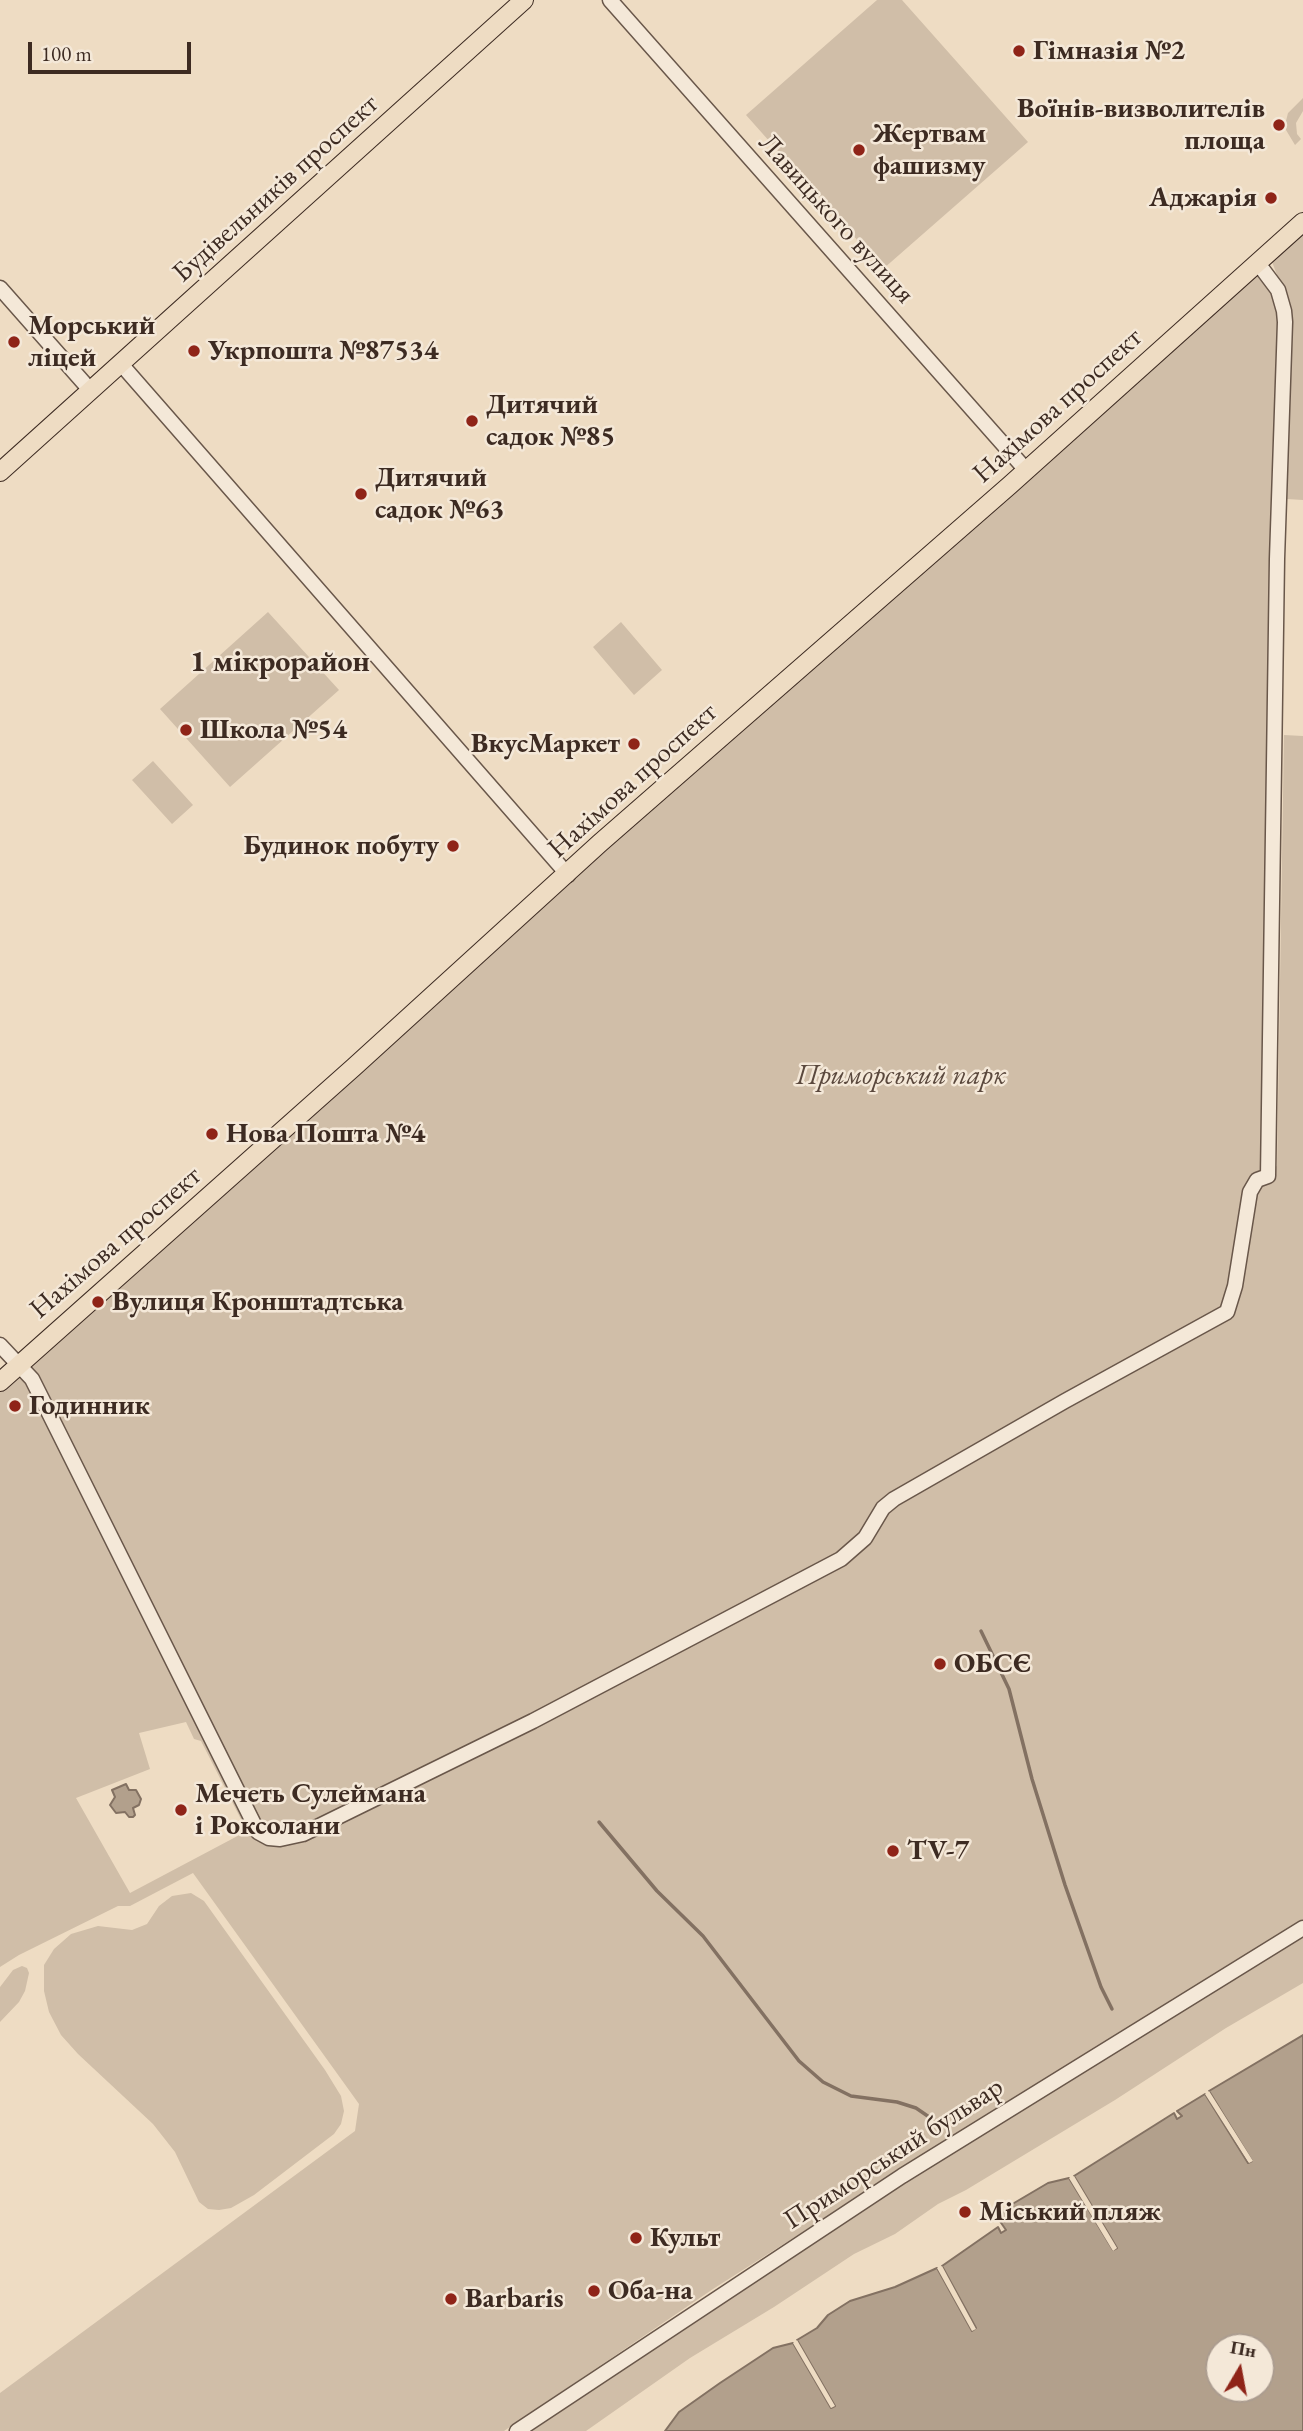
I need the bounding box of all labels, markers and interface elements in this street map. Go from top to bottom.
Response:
scale bar [32,28,194,72]
place label: Гімназія №2 [1033,34,1185,68]
text: 100 m [41,40,92,67]
marker: Гімназія №2 [1011,43,1027,59]
street label: Будівельників проспект [166,88,386,290]
place label: Воїнів-визволителів площа [1017,92,1265,158]
place label: Жертвам фашизму [873,117,986,183]
marker: Воїнів-визволителів площа [1271,117,1287,133]
street label: Лавицького вулиця [751,127,921,311]
marker: Жертвам фашизму [851,142,867,158]
place label: Аджарія [1149,181,1257,215]
marker: Аджарія [1263,190,1279,206]
place label: Морський ліцей [28,309,155,375]
street label: Нахімова проспект [966,321,1150,491]
marker: Морський ліцей [6,334,22,350]
place label: Укрпошта №87534 [208,334,439,368]
marker: Укрпошта №87534 [186,343,202,359]
place label: Дитячий садок №85 [486,388,615,454]
marker: Дитячий садок №85 [464,413,480,429]
place label: Дитячий садок №63 [375,461,504,527]
marker: Дитячий садок №63 [353,486,369,502]
district label: 1 мікрорайон [190,645,370,681]
street label: Нахімова проспект [541,696,725,866]
place label: Школа №54 [200,713,347,747]
marker: Школа №54 [178,722,194,738]
place label: ВкусМаркет [471,727,620,761]
marker: ВкусМаркет [626,736,642,752]
place label: Будинок побуту [243,829,439,863]
marker: Будинок побуту [445,838,461,854]
park label: Приморський парк [796,1059,1006,1093]
place label: Нова Пошта №4 [226,1117,425,1151]
marker: Нова Пошта №4 [204,1126,220,1142]
street label: Нахімова проспект [23,1159,209,1327]
place label: Вулиця Кронштадтська [112,1285,404,1319]
marker: Вулиця Кронштадтська [90,1294,106,1310]
place label: Годинник [29,1389,150,1423]
marker: Годинник [7,1398,23,1414]
place label: ОБСЄ [954,1647,1032,1681]
marker: ОБСЄ [932,1656,948,1672]
place label: Мечеть Сулеймана і Роксолани [195,1777,426,1843]
marker: Мечеть Сулеймана і Роксолани [173,1802,189,1818]
place label: TV-7 [907,1834,969,1868]
marker: TV-7 [885,1843,901,1859]
street label: Приморський бульвар [778,2071,1010,2237]
place label: Міський пляж [979,2195,1161,2229]
marker: Міський пляж [957,2204,973,2220]
place label: Культ [650,2221,720,2255]
marker: Культ [628,2230,644,2246]
place label: Оба-на [608,2274,693,2308]
place label: Barbaris [465,2282,564,2316]
marker: Оба-на [586,2283,602,2299]
marker: Barbaris [443,2291,459,2307]
north arrow [1205,2333,1275,2403]
text: Пн [1228,2334,1258,2363]

